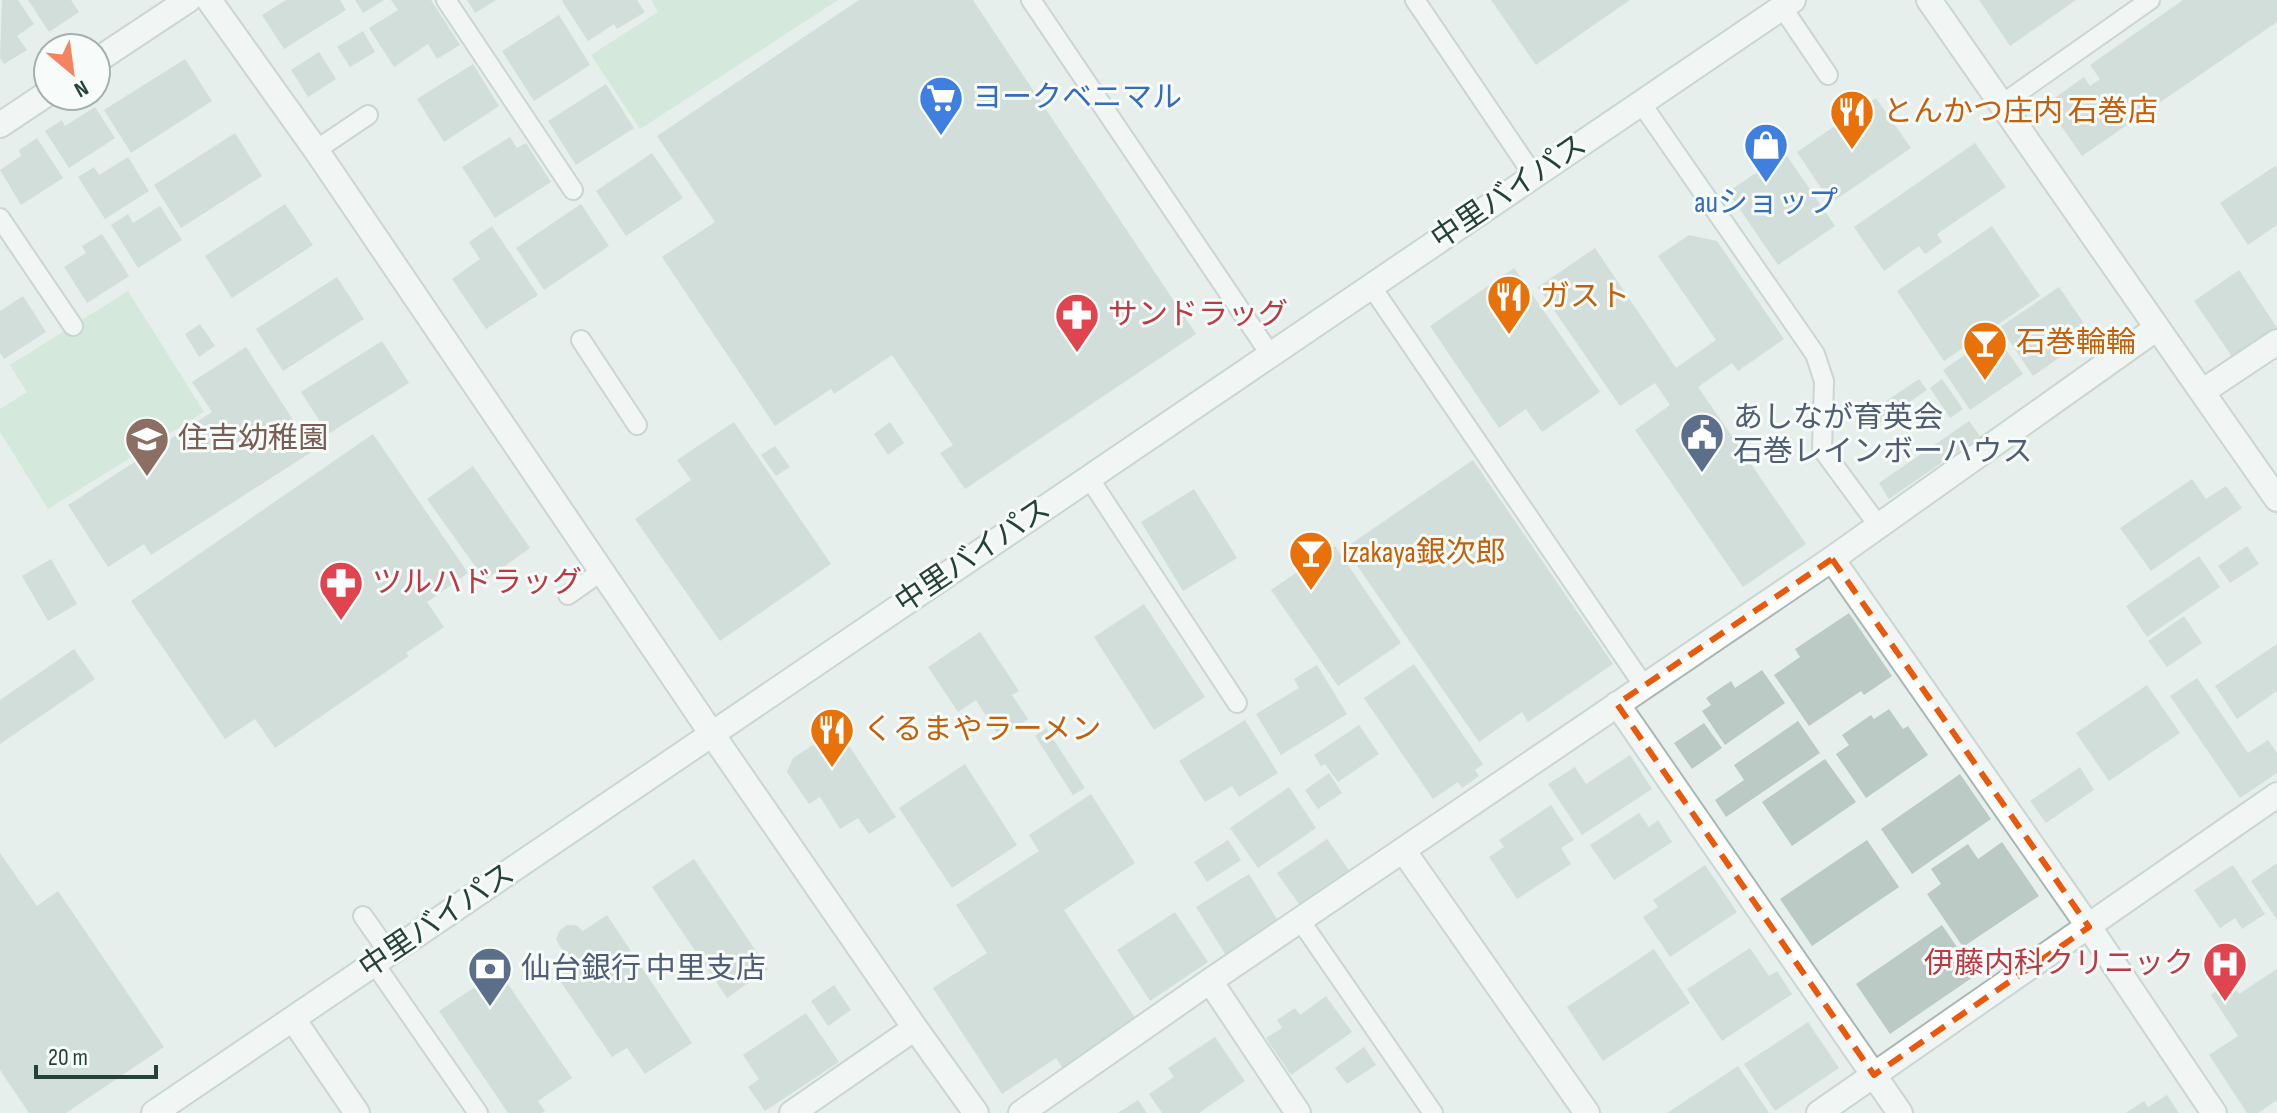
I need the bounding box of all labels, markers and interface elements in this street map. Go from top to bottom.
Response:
north arrow [32,32,112,112]
text: N [69,74,93,103]
supermarket icon: ヨークベニマル [917,74,965,137]
place label: ヨークベニマル [972,80,1182,116]
restaurant icon: とんかつ庄内 石巻店 [1828,88,1876,151]
place label: とんかつ庄内 石巻店 [1883,94,2158,130]
shop icon: auショップ [1742,121,1790,184]
street label: 中里バイパス [1425,127,1593,257]
place label: auショップ [1694,185,1838,221]
restaurant icon: ガスト [1485,273,1533,336]
place label: ガスト [1540,279,1630,315]
pharmacy icon: サンドラッグ [1053,291,1101,354]
place label: サンドラッグ [1108,297,1288,333]
bar icon: 石巻輪輪 [1961,319,2009,382]
place label: 石巻輪輪 [2016,325,2136,361]
place label: あしなが育英会 石巻レインボーハウス [1733,400,2032,470]
public building icon: あしなが育英会 石巻レインボーハウス [1678,411,1726,474]
school or university icon: 住吉幼稚園 [123,415,171,478]
place label: 住吉幼稚園 [178,421,328,457]
street label: 中里バイパス [889,491,1057,621]
bar icon: Izakaya銀次郎 [1287,529,1335,592]
place label: Izakaya銀次郎 [1342,535,1506,571]
pharmacy icon: ツルハドラッグ [317,559,365,622]
place label: ツルハドラッグ [372,565,582,601]
restaurant icon: くるまやラーメン [808,706,856,769]
place label: くるまやラーメン [863,712,1101,748]
street label: 中里バイパス [353,856,521,986]
hospital icon: 伊藤内科クリニック [2201,940,2249,1003]
bank icon: 仙台銀行 中里支店 [466,945,514,1008]
place label: 伊藤内科クリニック [1924,946,2194,982]
place label: 仙台銀行 中里支店 [521,951,766,987]
scale bar [36,1029,156,1079]
text: 20 m [48,1043,88,1072]

